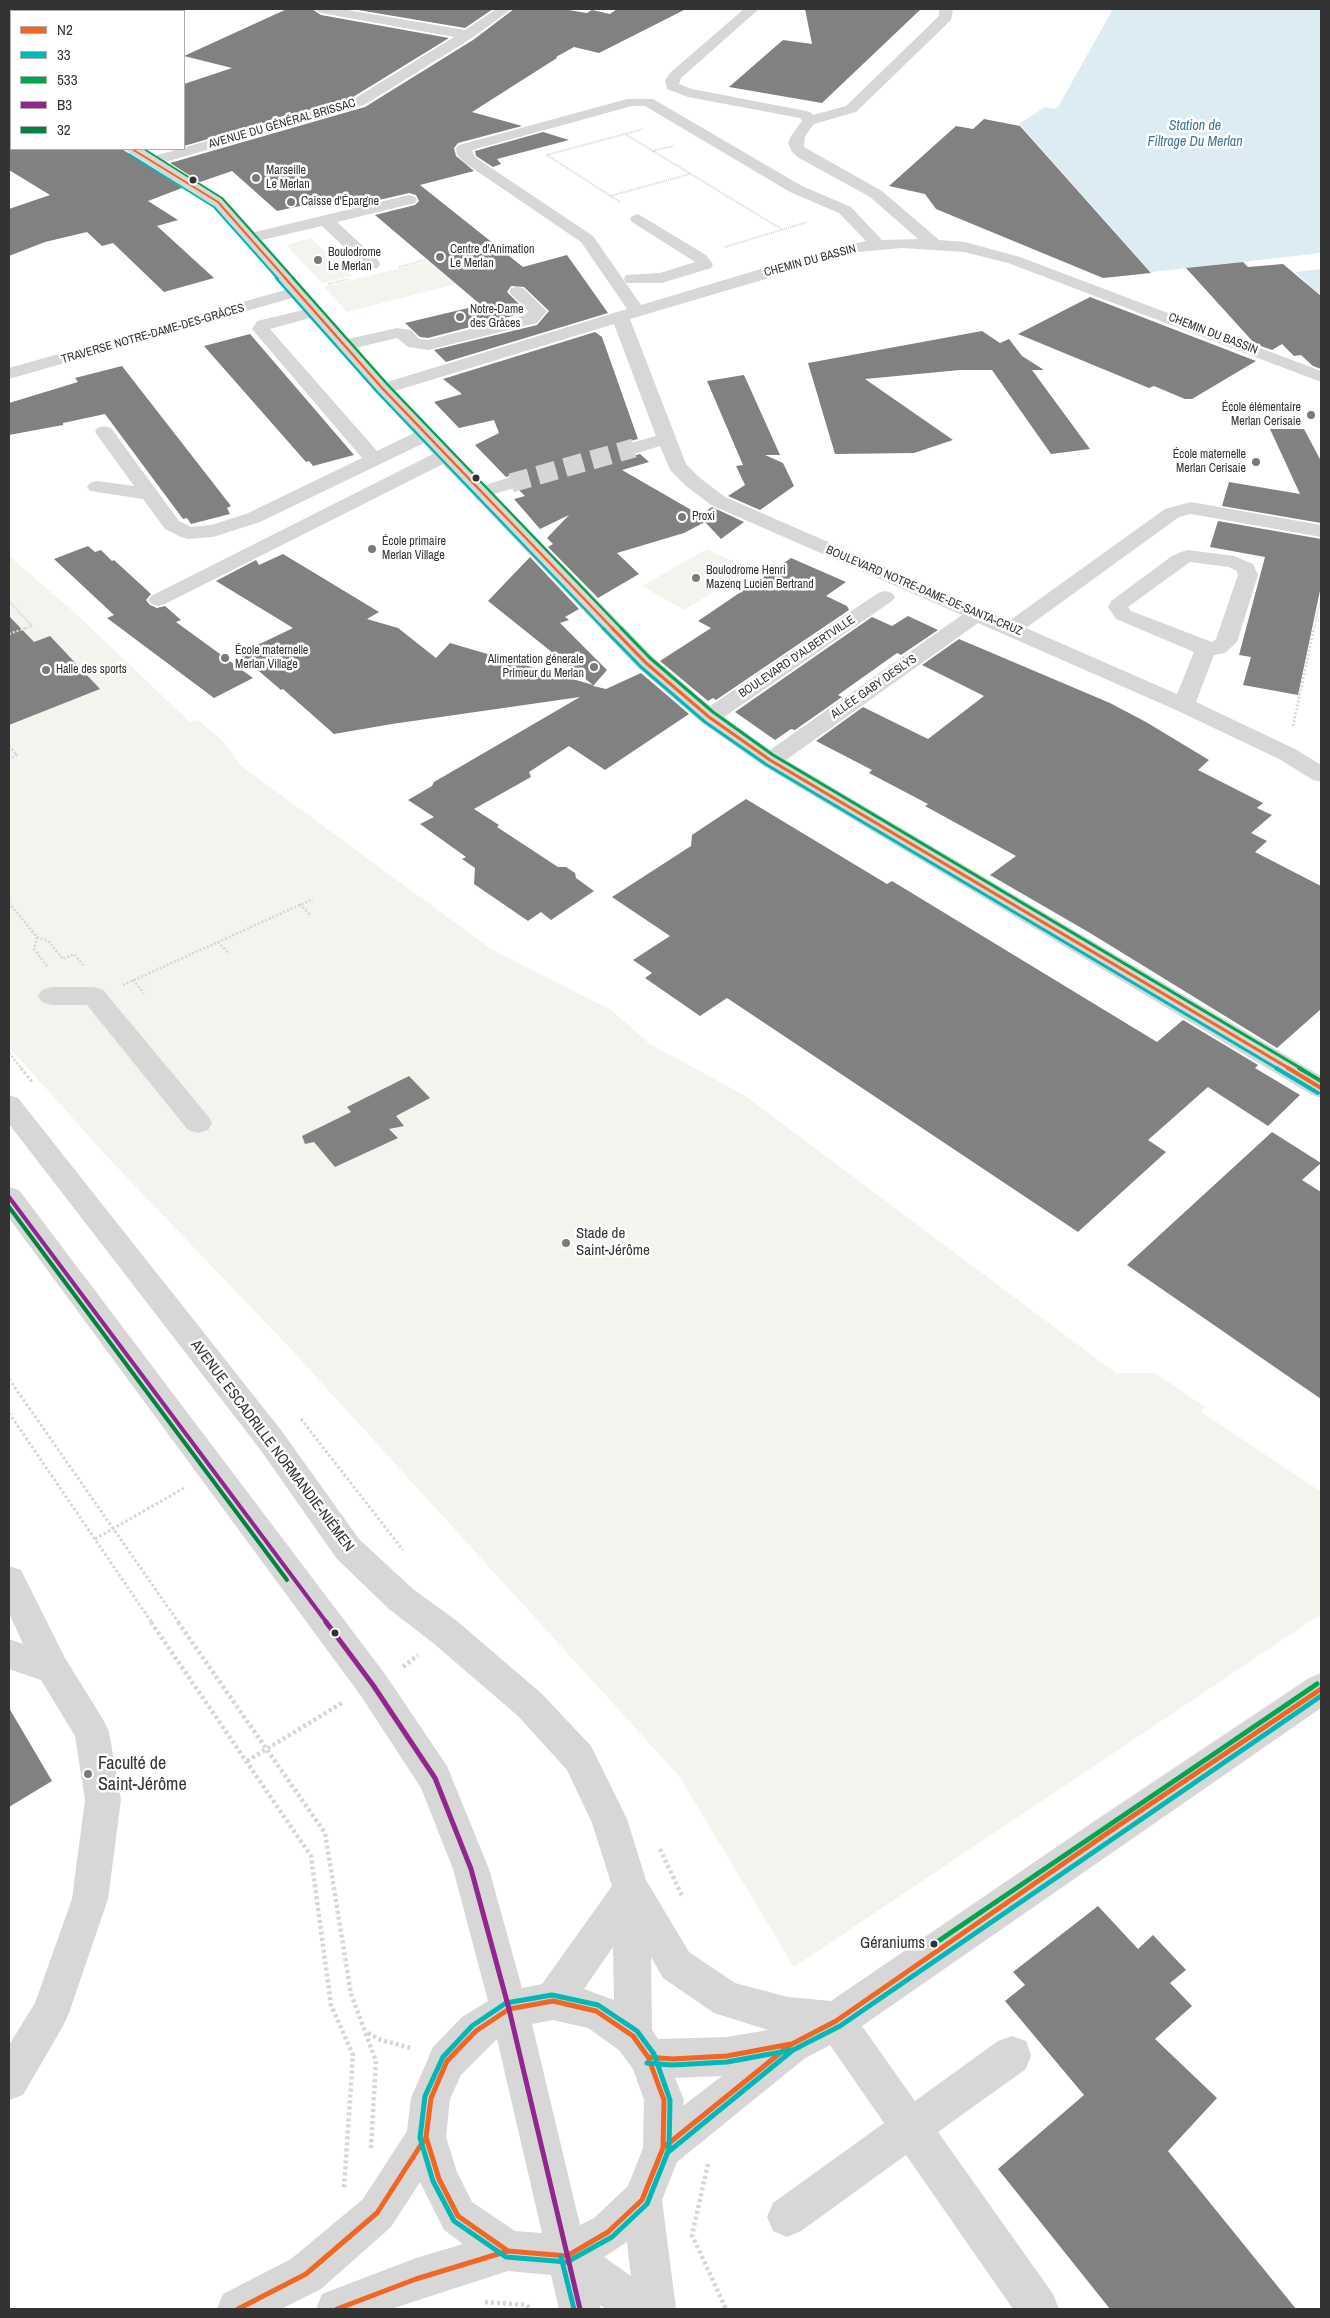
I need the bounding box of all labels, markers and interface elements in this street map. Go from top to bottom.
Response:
legend [10,10,185,150]
text: N2 [57,19,73,40]
text: 33 [57,44,71,65]
text: 533 [57,69,78,90]
text: B3 [57,94,72,115]
street label: AVENUE DU GÉNÉRAL BRISSAC [207,96,357,152]
water label: Station de Filtrage Du Merlan [1147,118,1243,150]
text: 32 [57,119,71,140]
place label: Marseille Le Merlan [266,164,310,192]
marker: Marseille Le Merlan [250,172,262,184]
unlabelled marker [188,175,198,185]
place label: Caisse d'Épargne [301,195,379,209]
marker: Caisse d'Épargne [285,196,297,208]
street label: CHEMIN DU BASSIN [762,242,858,280]
place label: Centre d'Animation Le Merlan [450,243,534,271]
place label: Boulodrome Le Merlan [328,246,381,274]
marker: Centre d'Animation Le Merlan [434,251,446,263]
marker: Boulodrome Le Merlan [312,254,324,266]
street label: TRAVERSE NOTRE-DAME-DES-GRÂCES [60,301,246,367]
place label: Notre-Dame des Grâces [470,303,524,331]
street label: CHEMIN DU BASSIN [1166,310,1260,358]
marker: Notre-Dame des Grâces [454,311,466,323]
place label: École élémentaire Merlan Cerisaie [1222,401,1301,429]
marker: École élémentaire Merlan Cerisaie [1305,409,1317,421]
place label: École maternelle Merlan Cerisaie [1173,448,1246,476]
marker: École maternelle Merlan Cerisaie [1250,456,1262,468]
unlabelled marker [471,473,481,483]
place label: Proxi [692,510,715,524]
marker: Proxi [676,511,688,523]
place label: École primaire Merlan Village [382,535,446,563]
marker: École primaire Merlan Village [366,543,378,555]
street label: BOULEVARD NOTRE-DAME-DE-SANTA-CRUZ [824,543,1024,639]
place label: Boulodrome Henri Mazenq Lucien Bertrand [706,564,814,592]
marker: Boulodrome Henri Mazenq Lucien Bertrand [690,572,702,584]
street label: BOULEVARD D'ALBERTVILLE [736,613,858,701]
place label: École maternelle Merlan Village [235,644,308,672]
marker: École maternelle Merlan Village [219,652,231,664]
street label: ALLÉE GABY DESLYS [828,652,920,722]
place label: Alimentation génerale Primeur du Merlan [488,653,584,681]
marker: Alimentation génerale Primeur du Merlan [588,661,600,673]
place label: Halle des sports [56,663,127,677]
marker: Halle des sports [40,664,52,676]
place label: Stade de Saint-Jérôme [576,1225,650,1260]
marker: Stade de Saint-Jérôme [560,1237,572,1249]
street label: AVENUE ESCADRILLE NORMANDIE-NIÉMEN [187,1337,357,1555]
unlabelled marker [330,1628,340,1638]
place label: Faculté de Saint-Jérôme [98,1753,187,1796]
marker: Faculté de Saint-Jérôme [82,1768,94,1780]
place label: Géraniums [860,1934,925,1954]
marker: Géraniums [929,1939,939,1949]

